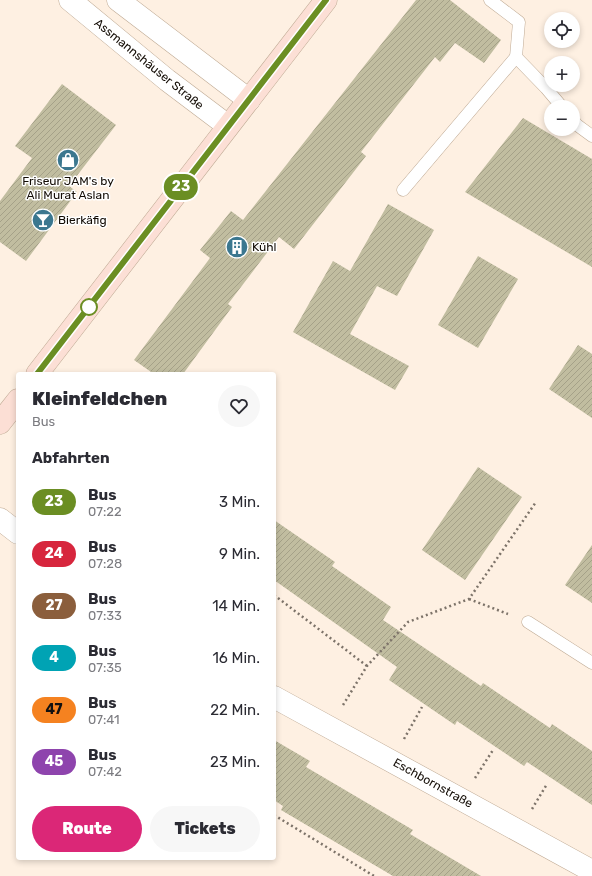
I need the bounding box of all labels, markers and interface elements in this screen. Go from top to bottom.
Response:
map controls [544,12,580,136]
button: locate [544,12,580,48]
street label: Assmannshäuser Straße [92,16,207,113]
button: + [544,56,580,92]
button: − [544,100,580,136]
shop icon: Friseur JAM's by Ali Murat Aslan [55,147,81,173]
place label: Friseur JAM's by Ali Murat Aslan [22,174,114,202]
line badge: 23 [163,174,199,200]
text: 23 [172,178,190,195]
bar icon: Bierkäfig [30,207,56,233]
place label: Bierkäfig [58,213,107,227]
building icon: Kühl [224,234,250,260]
place label: Kühl [252,240,276,254]
unlabelled marker [80,298,98,316]
button: heart [218,385,260,427]
text: Kleinfeldchen [32,387,167,410]
text: Bus [32,414,55,429]
text: Abfahrten [32,449,110,467]
text: Bus [88,486,116,504]
text: 23 [45,493,63,510]
text: 3 Min. [219,493,260,511]
text: 07:22 [88,504,122,519]
text: Bus [88,538,116,556]
text: 24 [45,545,63,562]
text: 9 Min. [219,545,260,563]
text: 07:28 [88,556,122,571]
text: Bus [88,590,116,608]
text: 27 [45,597,63,614]
text: 14 Min. [212,597,260,615]
text: 07:33 [88,608,122,623]
text: Bus [88,642,116,660]
text: 4 [49,649,59,666]
text: 16 Min. [212,649,260,667]
text: 07:35 [88,660,122,675]
text: Bus [88,694,116,712]
text: 47 [45,701,63,718]
text: 22 Min. [210,701,260,719]
text: 07:41 [88,712,120,727]
text: Bus [88,746,116,764]
text: 45 [45,753,63,770]
text: 23 Min. [210,753,260,771]
street label: Eschbornstraße [391,755,475,811]
text: 07:42 [88,764,122,779]
button: Route [32,806,142,852]
button: Tickets [150,806,260,852]

